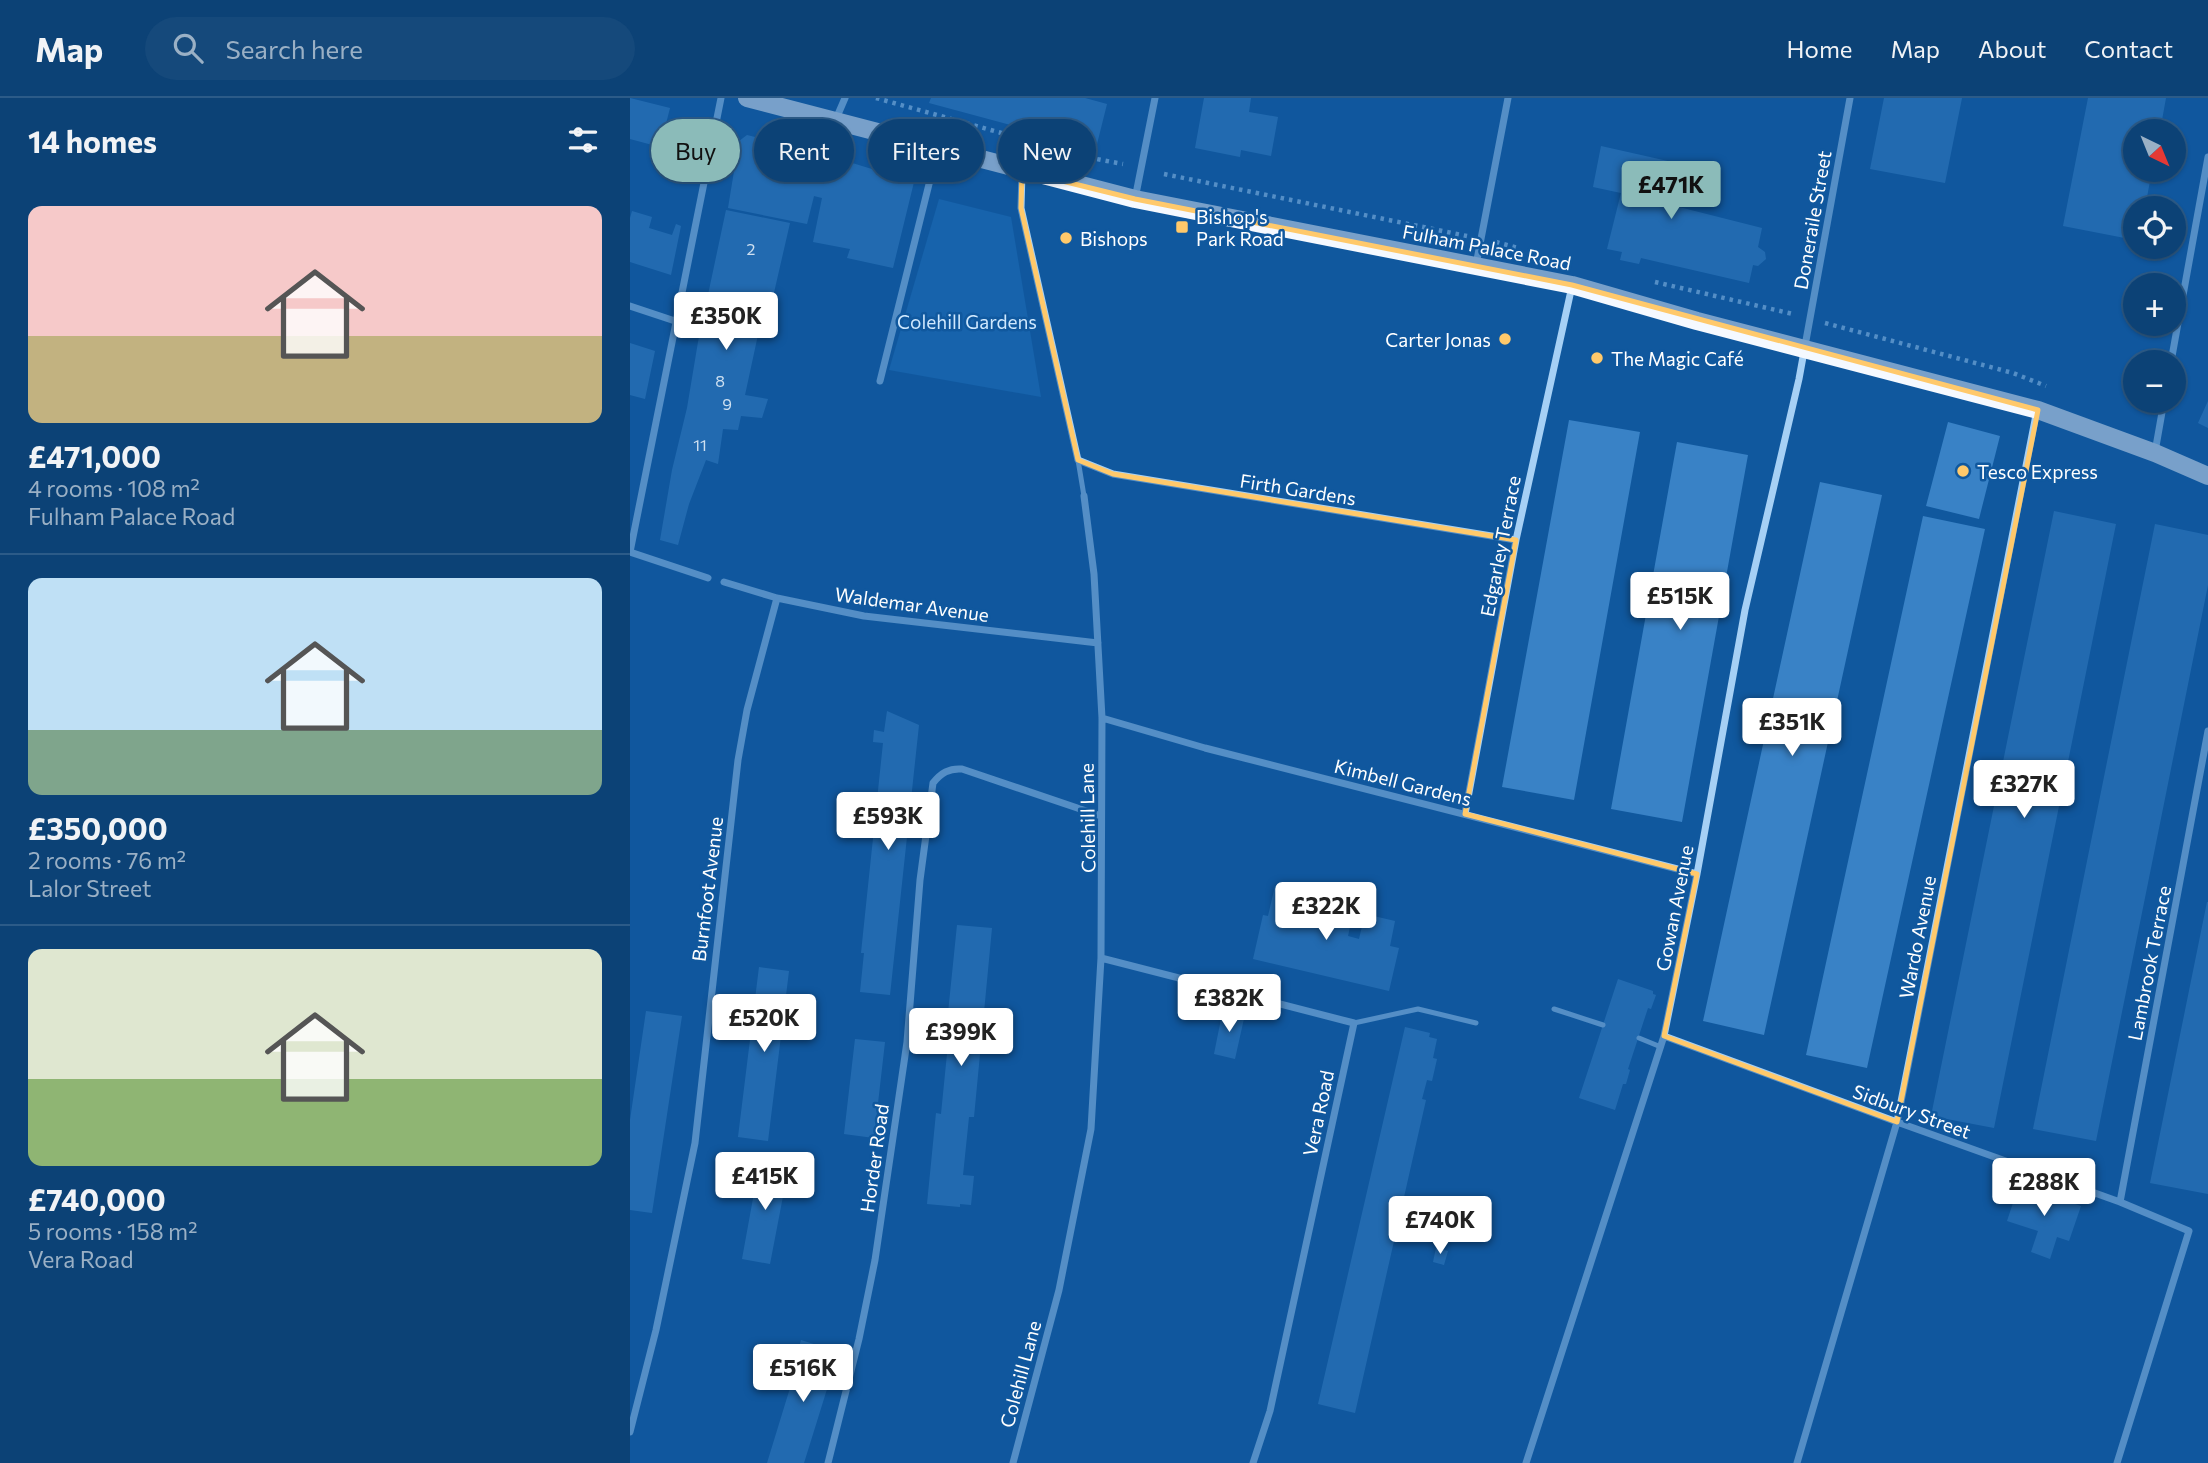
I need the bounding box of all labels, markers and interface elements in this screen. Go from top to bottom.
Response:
search box [145,17,635,80]
text: Map [35,28,103,69]
icon: search [169,29,207,67]
text: Search here [225,33,363,64]
text: Home [1787,34,1853,63]
text: Map [1891,34,1940,63]
text: About [1978,34,2046,63]
text: Contact [2084,34,2173,63]
chip: Buy [651,119,740,182]
chip: Rent [754,119,854,182]
chip: Filters [868,119,984,182]
chip: New [998,119,1096,182]
north arrow [2123,119,2186,182]
map controls [2123,119,2186,413]
icon: filters [564,121,602,159]
text: 14 homes [28,122,157,159]
street label: Doneraile Street [1788,149,1836,291]
pin: £471K [1622,162,1720,221]
text: £471K [1638,170,1704,198]
button: locate [2123,196,2186,259]
place label: Bishop's Park Road [1196,205,1284,250]
marker: Bishop's Park Road [1174,219,1190,235]
street label: Fulham Palace Road [1401,219,1573,275]
place label: Bishops [1080,227,1148,250]
marker: Bishops [1058,230,1074,246]
house number: 2 [747,239,756,258]
icon: home [252,251,378,377]
button: + [2123,273,2186,336]
pin: £350K [677,292,775,352]
text: £350K [690,301,762,329]
park label: Colehill Gardens [897,310,1037,333]
place label: Carter Jonas [1385,328,1491,351]
marker: Carter Jonas [1497,331,1513,347]
place label: The Magic Café [1611,347,1744,370]
marker: The Magic Café [1589,350,1605,366]
button: − [2123,350,2186,413]
house number: 8 [715,371,725,390]
house number: 9 [722,394,732,413]
house number: 11 [693,435,707,454]
text: £471,000 [28,437,161,474]
place label: Tesco Express [1977,460,2098,483]
marker: Tesco Express [1955,463,1971,479]
street label: Firth Gardens [1238,468,1358,510]
text: 4 rooms · 108 m² [28,474,200,502]
street label: Edgarley Terrace [1475,474,1525,618]
text: Fulham Palace Road [28,502,235,530]
pin: £515K [1631,573,1729,632]
text: £515K [1646,581,1714,609]
street label: Waldemar Avenue [834,582,990,626]
icon: home [252,623,378,749]
pin: £351K [1743,698,1841,758]
text: £351K [1758,707,1826,735]
street label: Kimbell Gardens [1332,754,1474,810]
pin: £327K [1975,760,2073,820]
street label: Colehill Lane [1075,763,1099,873]
text: £327K [1990,769,2058,797]
pin: £593K [839,792,937,852]
text: £593K [853,801,923,829]
text: £350,000 [28,809,168,846]
street label: Burnfoot Avenue [687,815,727,963]
street label: Gowan Avenue [1651,843,1697,973]
text: 2 rooms · 76 m² [28,846,186,874]
text: Lalor Street [28,874,151,902]
street label: Wardo Avenue [1894,874,1940,1000]
pin: £322K [1277,882,1375,942]
street label: Lambrook Terrace [2123,883,2175,1043]
text: £322K [1291,891,1361,919]
pin: £382K [1180,974,1278,1034]
text: £382K [1194,983,1264,1011]
icon: home [252,994,378,1120]
pin: £520K [715,995,813,1054]
text: £520K [728,1003,800,1031]
pin: £399K [912,1009,1010,1068]
text: £399K [925,1017,997,1045]
street label: Vera Road [1298,1068,1338,1158]
street label: Sidbury Street [1850,1079,1974,1143]
street label: Horder Road [855,1102,893,1214]
pin: £415K [716,1152,814,1212]
pin: £288K [1995,1158,2093,1218]
text: £415K [731,1161,799,1189]
text: £288K [2008,1167,2080,1195]
text: £740,000 [28,1180,166,1217]
pin: £740K [1391,1196,1489,1256]
text: £740K [1405,1205,1475,1233]
text: 5 rooms · 158 m² [28,1217,197,1245]
text: Vera Road [28,1245,133,1273]
street label: Colehill Lane [995,1318,1045,1430]
pin: £516K [754,1344,852,1404]
text: £516K [769,1353,837,1381]

